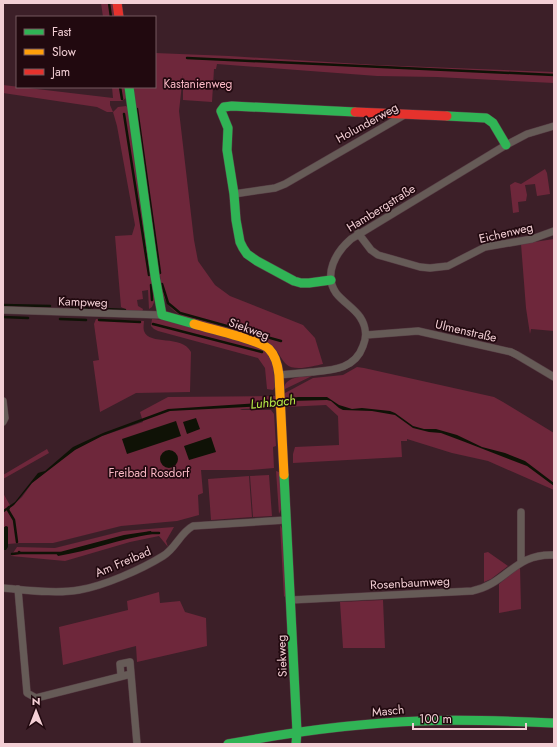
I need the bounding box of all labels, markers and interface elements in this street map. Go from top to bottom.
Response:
legend [16,16,156,88]
text: Fast [52,23,71,41]
text: Slow [52,43,77,61]
text: Jam [50,63,70,81]
park label: Kastanienweg [164,75,232,93]
street label: Holunderweg [332,98,402,148]
street label: Hambergstraße [343,180,419,236]
street label: Eichenweg [477,218,535,248]
street label: Kampweg [58,292,108,312]
street label: Siekweg [226,313,272,345]
street label: Ulmenstraße [433,315,499,347]
water label: Luhbach [249,390,297,414]
park label: Freibad Rosdorf [108,464,190,482]
street label: Am Freibad [92,542,154,582]
street label: Rosenbaumweg [370,572,450,594]
street label: Siekweg [272,635,292,677]
north arrow [16,691,56,731]
text: N [32,693,40,709]
street label: Masch [371,701,405,721]
scale bar [413,705,526,731]
text: 100 m [419,710,452,728]

